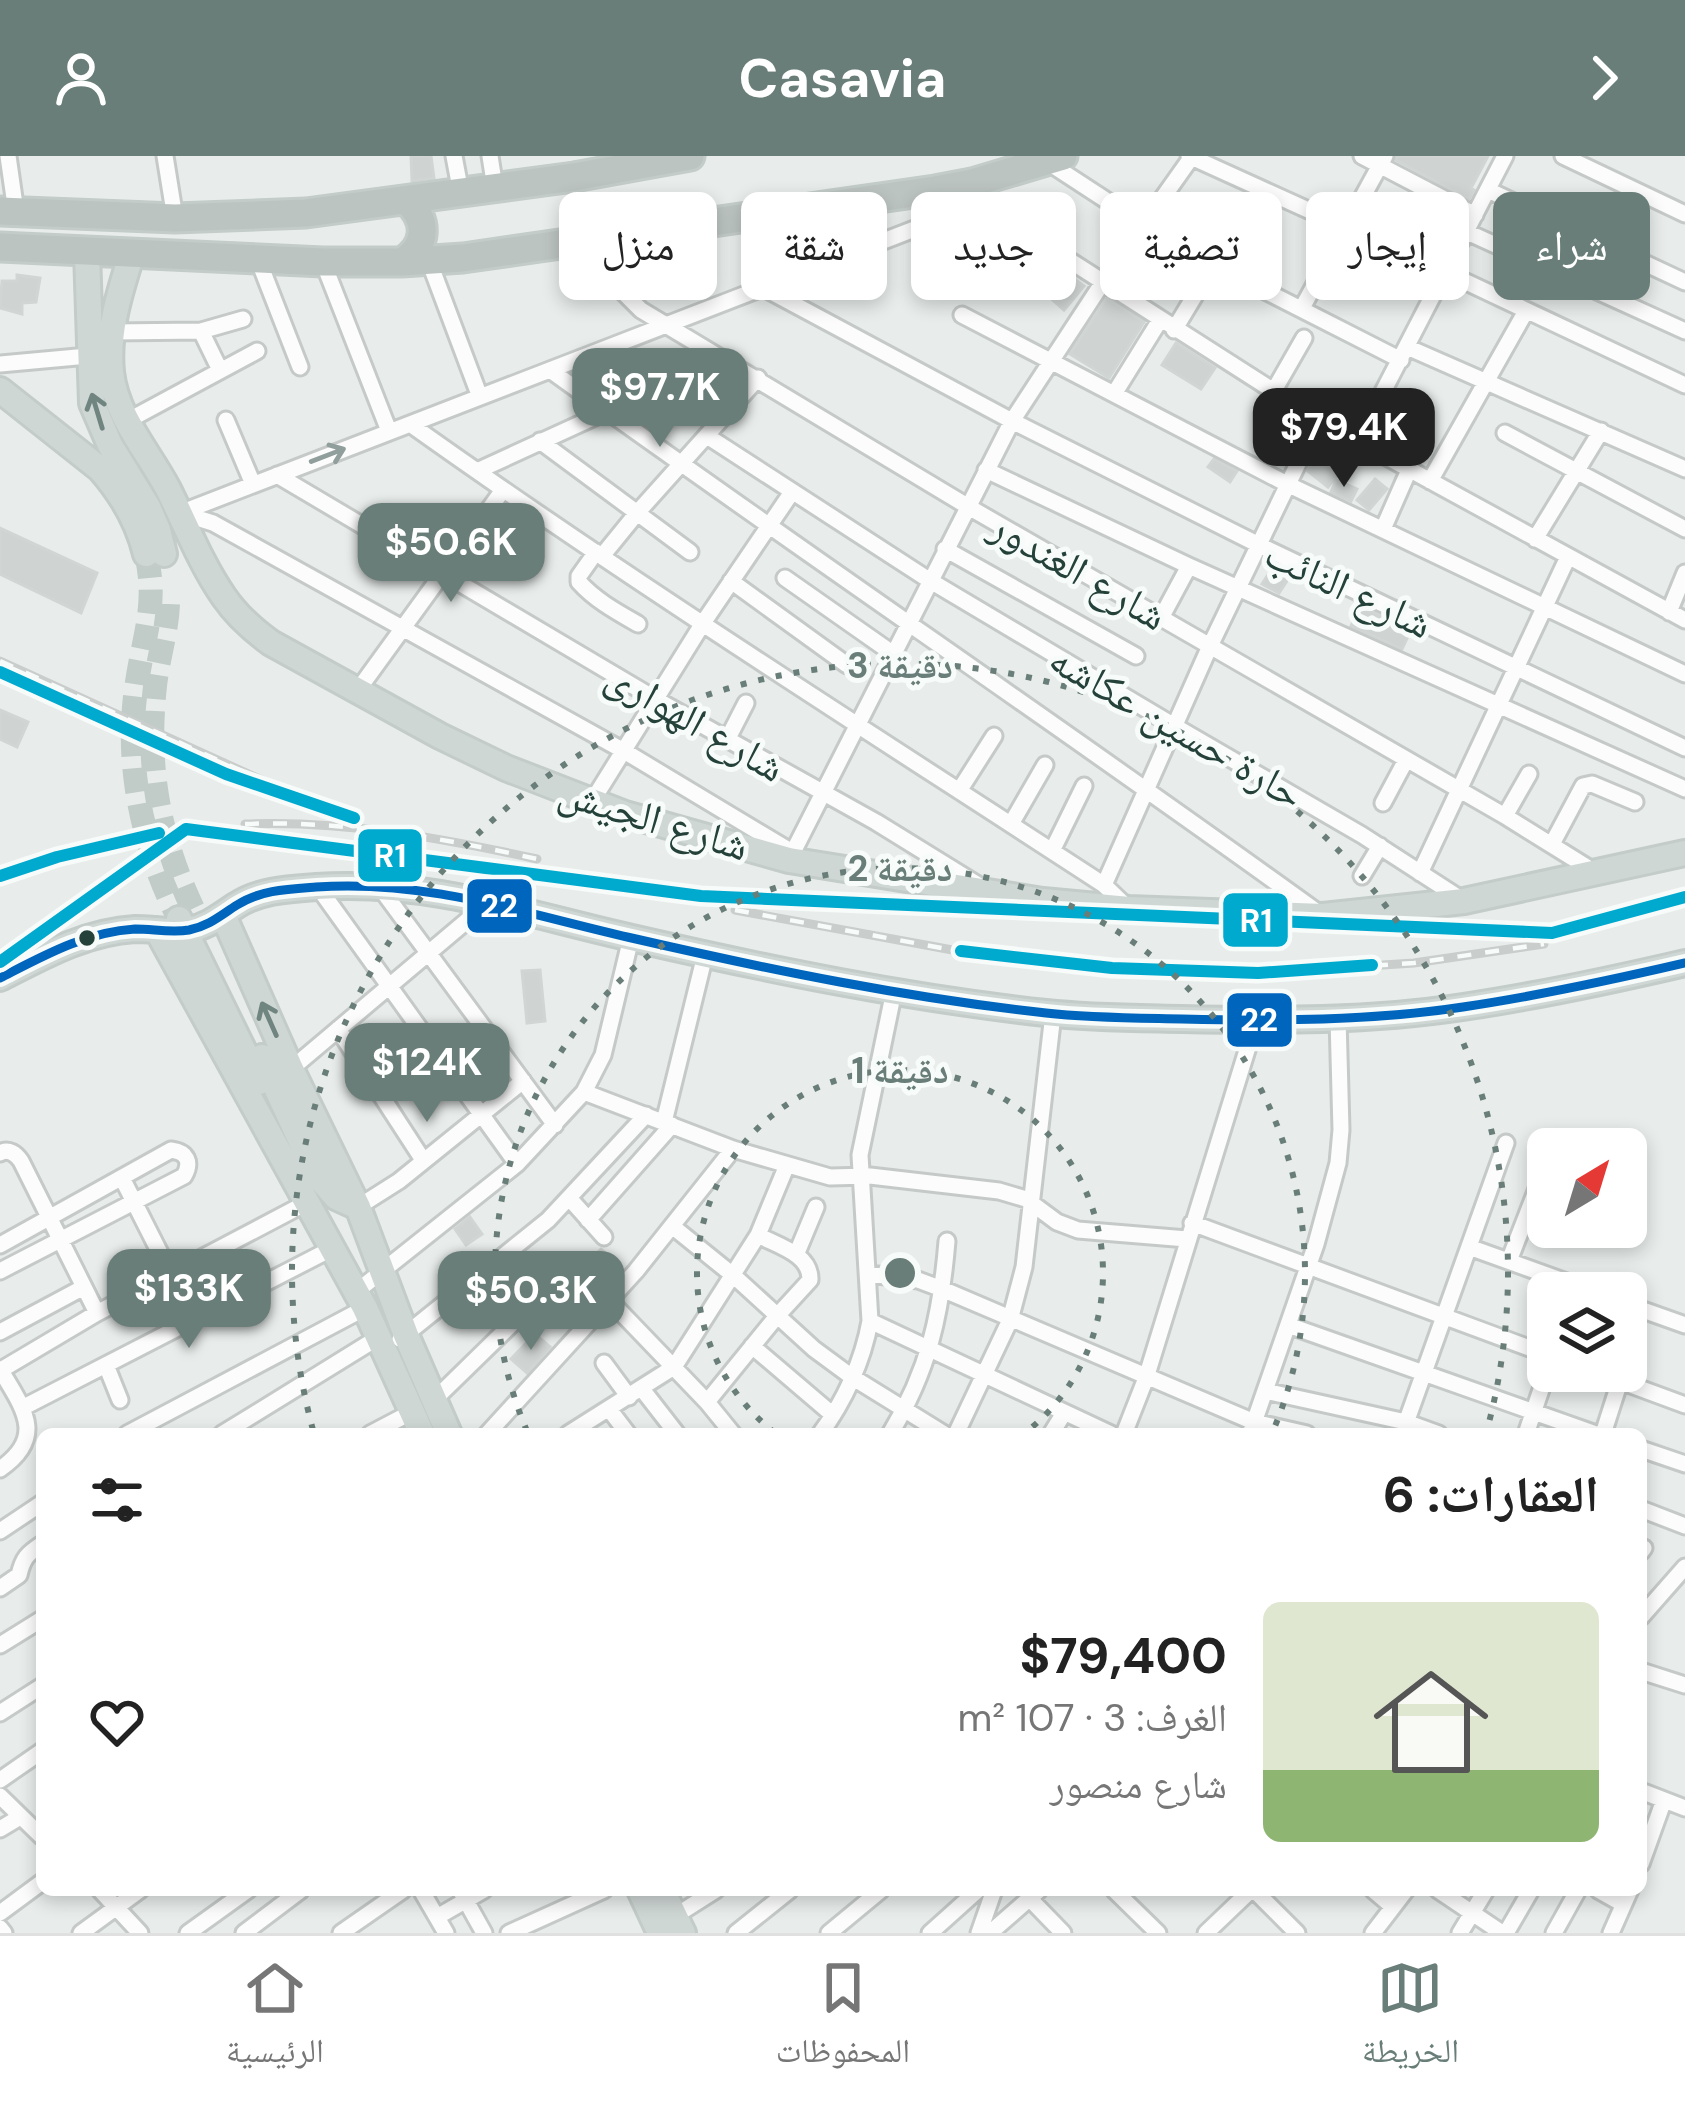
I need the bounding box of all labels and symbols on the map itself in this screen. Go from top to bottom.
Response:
pin: $97.7K [562,348,758,450]
pin: $79.4K [1246,388,1442,490]
one-way arrow [85,393,107,431]
one-way arrow [308,442,345,464]
street label: شارع الغندور [980,497,1177,643]
pin: $50.6K [353,503,549,605]
street label: شارع النائب [1256,526,1441,651]
street label: حارة حسين عكاشه [1040,631,1314,822]
text: 3 دقيقة [847,642,953,689]
street label: شارع الهوارى [596,648,795,795]
street label: شارع الجيش [552,764,755,873]
line badge: R1 [356,827,424,884]
text: R1 [374,834,406,877]
text: 2 دقيقة [848,845,952,892]
line badge: 22 [465,877,534,935]
text: 22 [480,884,518,927]
line badge: R1 [1221,891,1290,949]
text: R1 [1240,899,1272,942]
unlabelled marker [76,927,98,949]
line badge: 22 [1225,991,1294,1049]
text: 22 [1240,998,1278,1041]
one-way arrow [257,1001,279,1037]
pin: $124K [343,1023,511,1125]
text: 1 دقيقة [851,1047,949,1094]
north arrow [1527,1128,1647,1248]
pin: $133K [105,1249,273,1351]
pin: $50.3K [433,1251,629,1353]
centre of rings [879,1252,921,1294]

